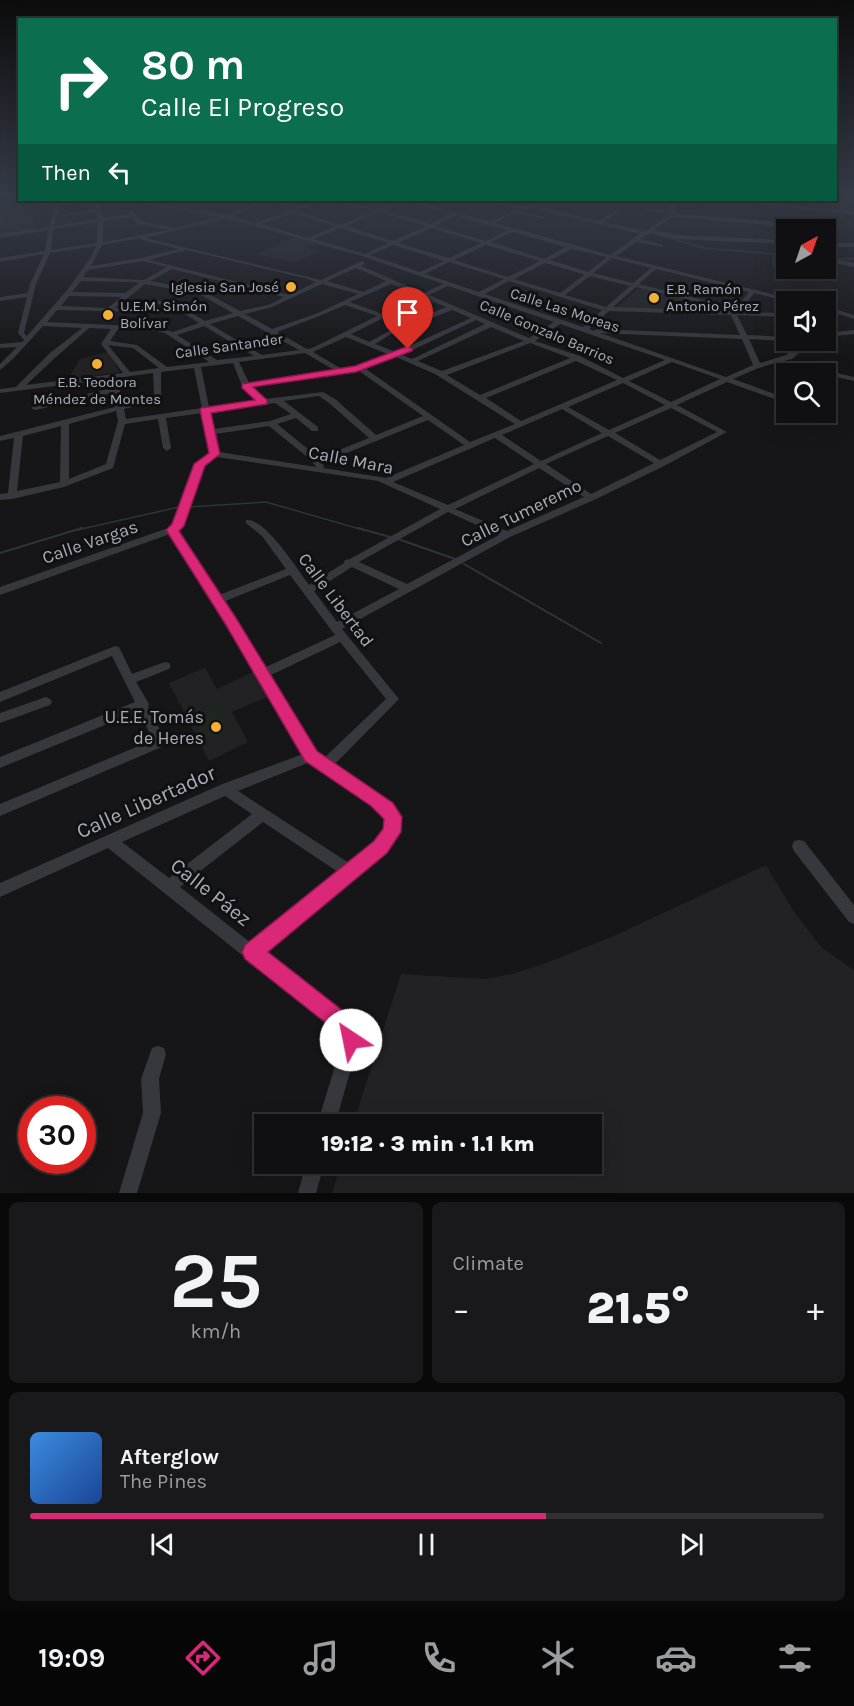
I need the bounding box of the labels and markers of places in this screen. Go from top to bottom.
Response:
place label: Iglesia San José [170,278,279,296]
marker: Iglesia San José [284,280,298,294]
place label: E.B. Ramón Antonio Pérez [666,280,759,315]
pin [382,287,433,349]
marker: E.B. Ramón Antonio Pérez [647,291,661,305]
place label: U.E.M. Simón Bolívar [120,297,207,332]
marker: U.E.M. Simón Bolívar [101,308,115,322]
marker: E.B. Teodora Méndez de Montes [90,357,104,371]
place label: E.B. Teodora Méndez de Montes [33,373,161,408]
place label: U.E.E. Tomás de Heres [104,706,204,749]
marker: U.E.E. Tomás de Heres [209,720,223,734]

